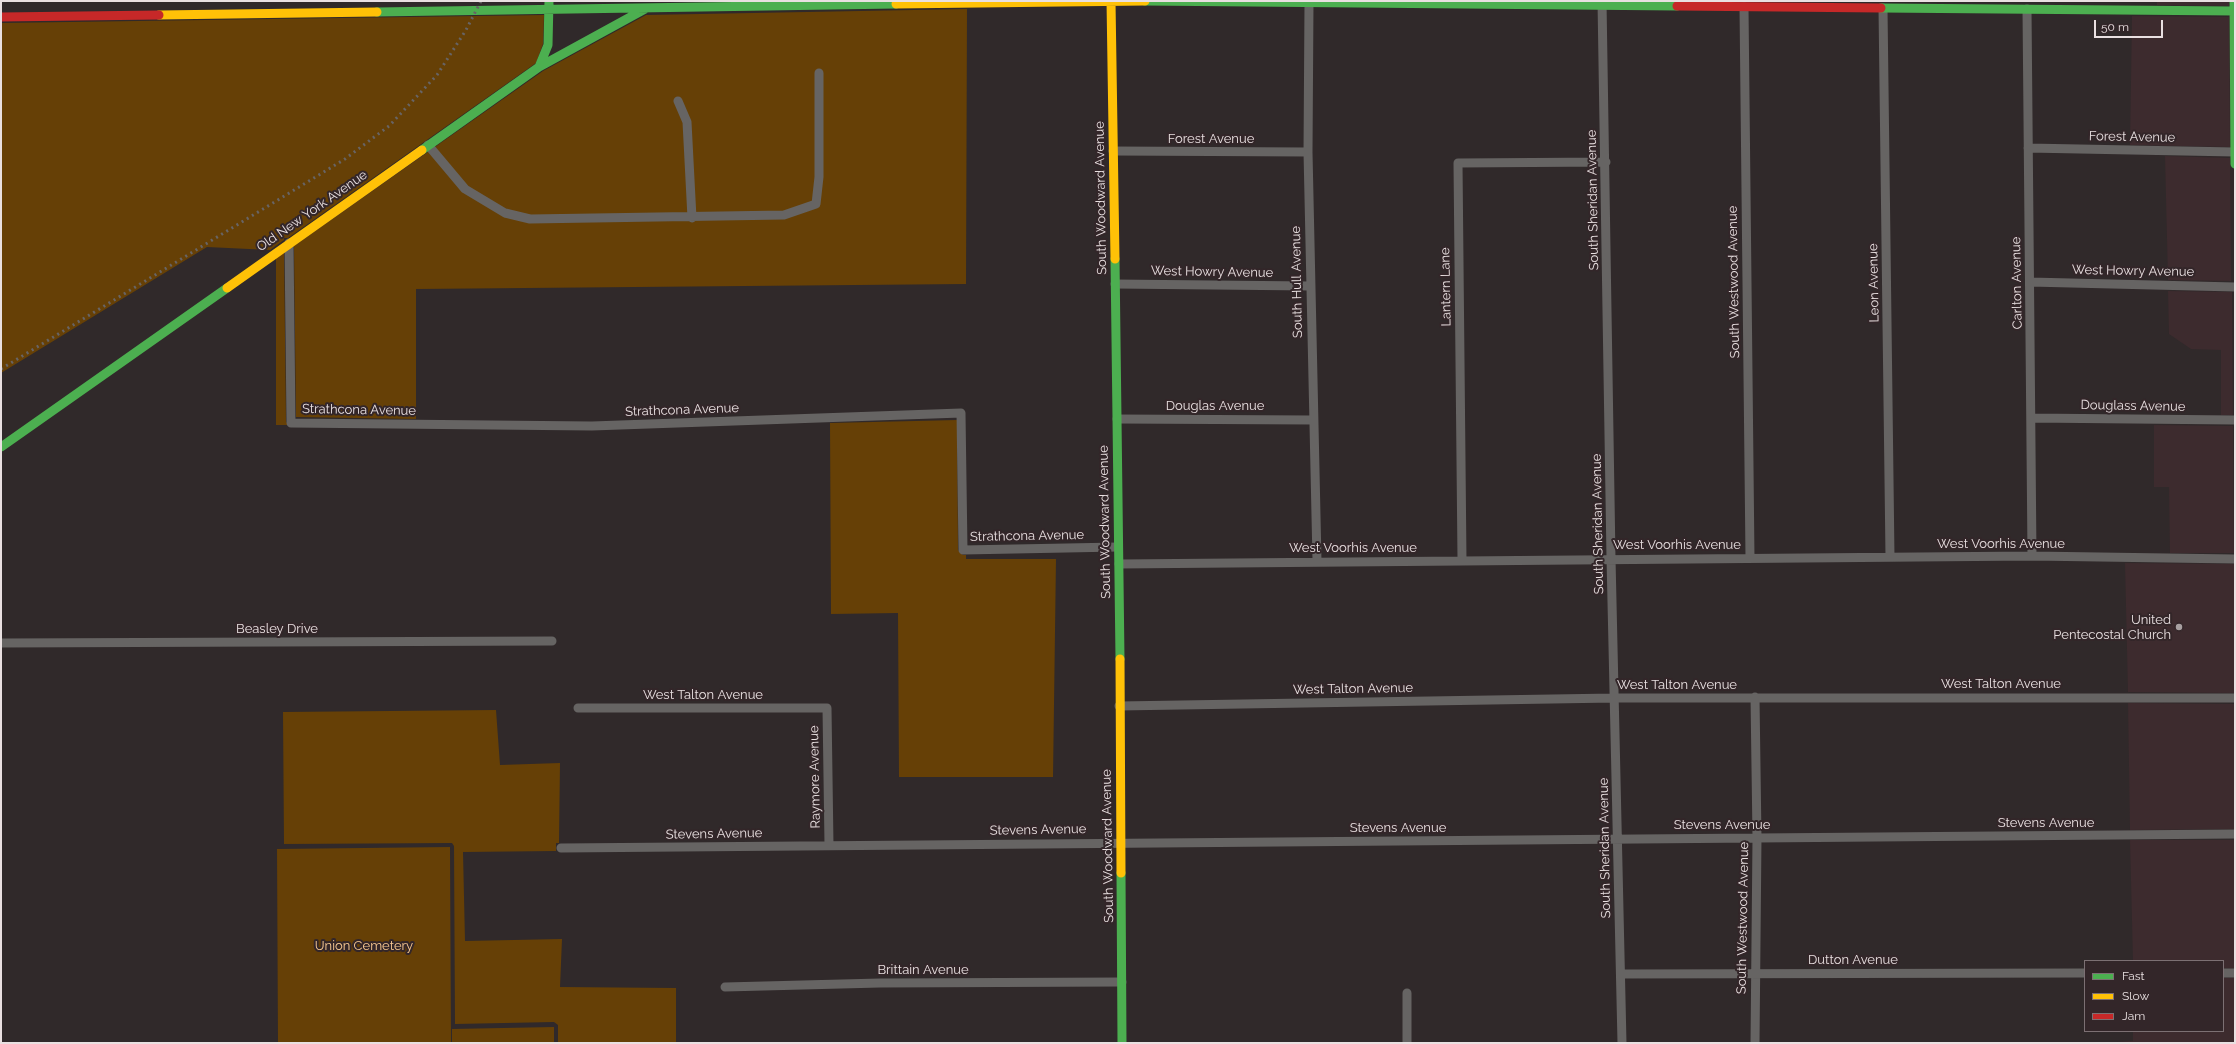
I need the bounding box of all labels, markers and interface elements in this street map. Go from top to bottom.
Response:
scale bar [2096,12,2165,38]
text: 50 m [2101,20,2129,34]
street label: South Woodward Avenue [1092,121,1110,275]
street label: Forest Avenue [2089,128,2175,146]
street label: South Sheridan Avenue [1584,129,1602,271]
street label: Forest Avenue [1168,131,1254,147]
street label: Old New York Avenue [254,167,370,255]
street label: South Westwood Avenue [1725,206,1743,358]
street label: South Hull Avenue [1288,226,1306,338]
street label: Carlton Avenue [2008,237,2026,329]
street label: Leon Avenue [1866,243,1882,323]
street label: Lantern Lane [1438,247,1454,327]
street label: West Howry Avenue [2072,262,2194,280]
street label: West Howry Avenue [1151,263,1273,281]
street label: Douglass Avenue [2080,397,2186,415]
street label: Douglas Avenue [1166,398,1264,414]
street label: Strathcona Avenue [625,400,739,420]
street label: Strathcona Avenue [302,401,416,419]
street label: South Woodward Avenue [1096,445,1114,599]
street label: South Sheridan Avenue [1589,453,1607,595]
street label: Strathcona Avenue [970,527,1084,545]
street label: West Voorhis Avenue [1937,536,2065,552]
street label: West Voorhis Avenue [1613,537,1741,553]
street label: West Voorhis Avenue [1289,540,1417,556]
place label: United Pentecostal Church [2053,612,2171,643]
street label: Beasley Drive [236,621,318,637]
marker: United Pentecostal Church [2174,622,2184,632]
street label: West Talton Avenue [1941,676,2061,692]
street label: West Talton Avenue [1617,677,1737,693]
street label: West Talton Avenue [1293,680,1413,698]
street label: West Talton Avenue [643,687,763,703]
street label: Raymore Avenue [806,725,824,829]
street label: South Woodward Avenue [1099,769,1117,923]
street label: South Sheridan Avenue [1596,777,1614,919]
street label: Stevens Avenue [1998,815,2094,831]
street label: Stevens Avenue [1674,817,1770,833]
street label: Stevens Avenue [1350,820,1446,836]
street label: Stevens Avenue [990,821,1086,839]
street label: Stevens Avenue [666,825,762,843]
street label: South Westwood Avenue [1734,842,1752,994]
park label: Union Cemetery [315,938,413,954]
street label: Dutton Avenue [1808,952,1898,968]
legend [2084,960,2224,1032]
street label: Brittain Avenue [877,962,969,978]
text: Fast [2122,969,2145,983]
text: Slow [2122,989,2149,1003]
text: Jam [2122,1009,2145,1023]

